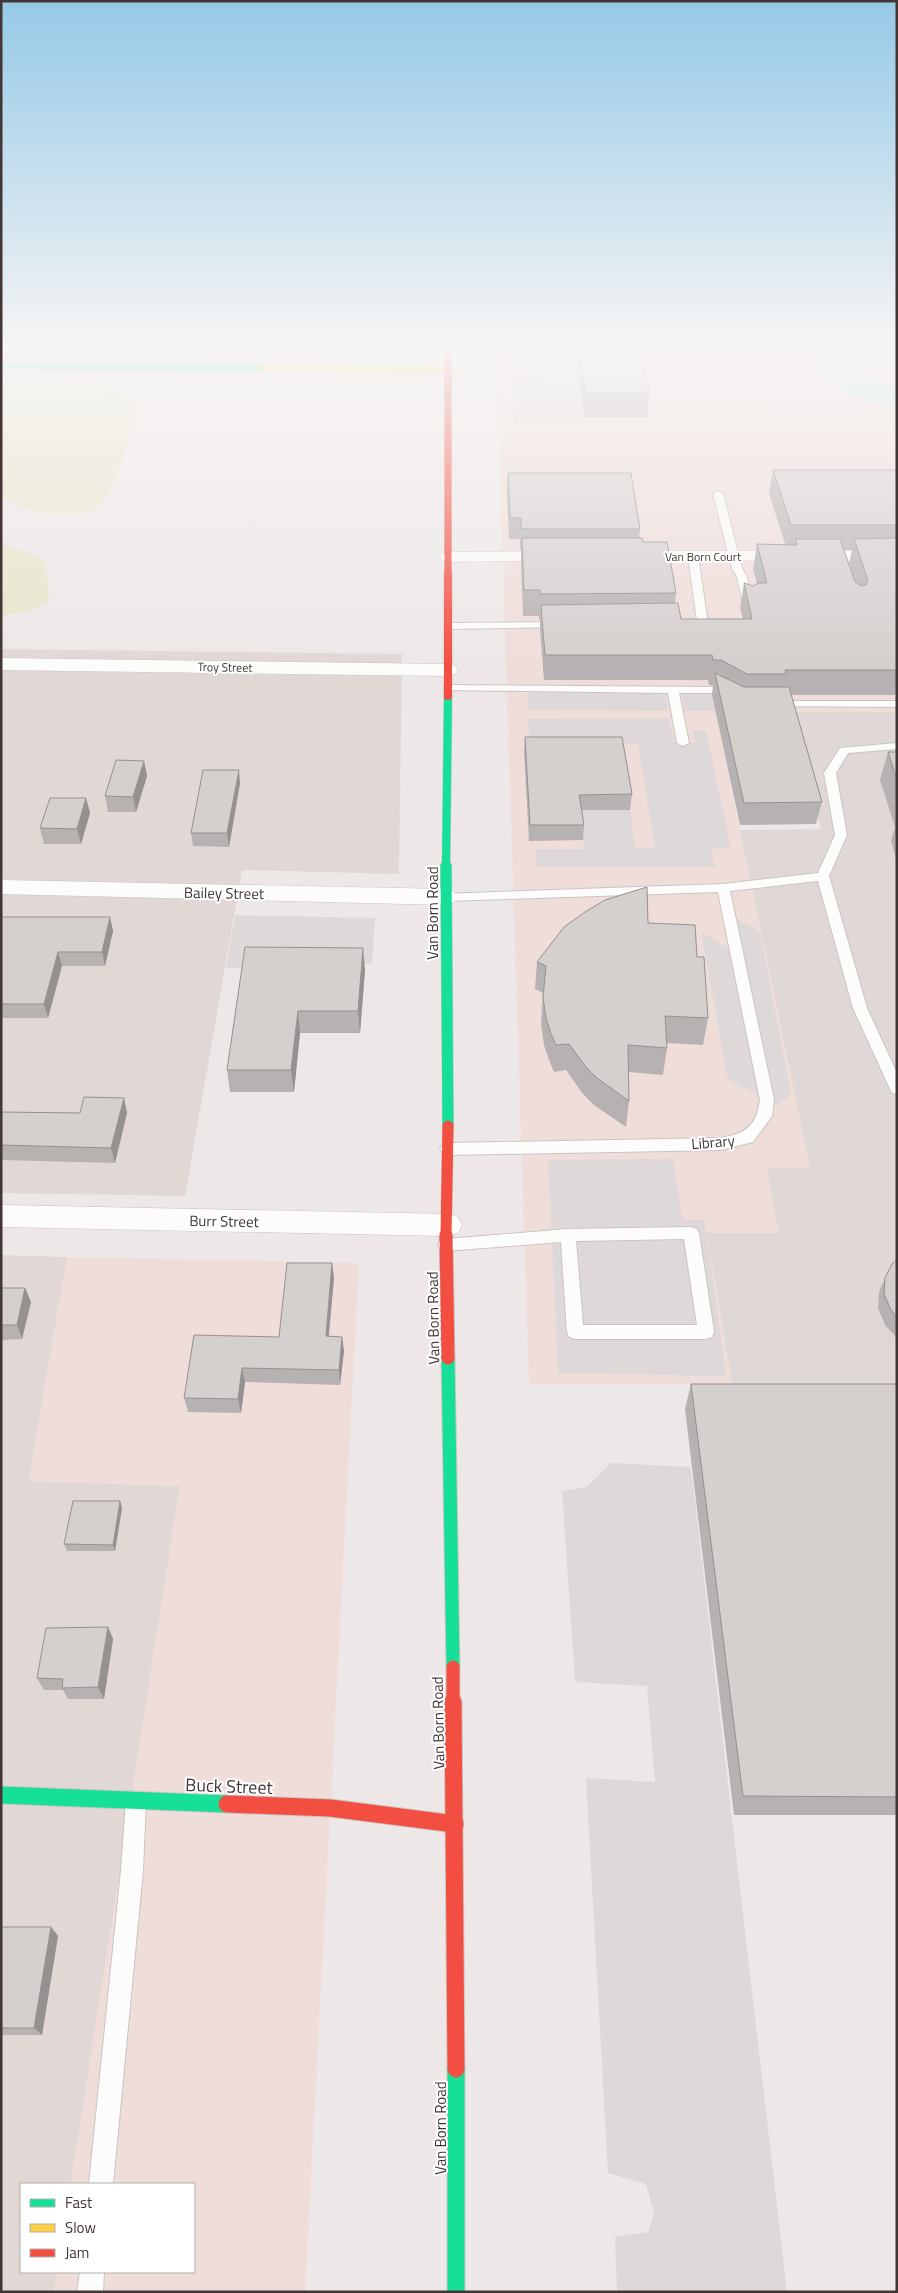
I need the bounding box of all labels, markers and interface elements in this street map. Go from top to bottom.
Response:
street label: Van Born Court [665,547,742,566]
street label: Troy Street [197,657,253,677]
street label: Van Born Road [421,866,444,960]
street label: Bailey Street [184,881,265,905]
street label: Library [690,1129,736,1155]
street label: Burr Street [189,1209,260,1233]
street label: Van Born Road [421,1271,445,1365]
street label: Van Born Road [426,1676,450,1770]
street label: Buck Street [185,1771,274,1801]
street label: Van Born Road [429,2081,452,2175]
legend [20,2183,195,2273]
text: Fast [65,2191,93,2214]
text: Slow [65,2216,96,2239]
text: Jam [65,2241,89,2264]

